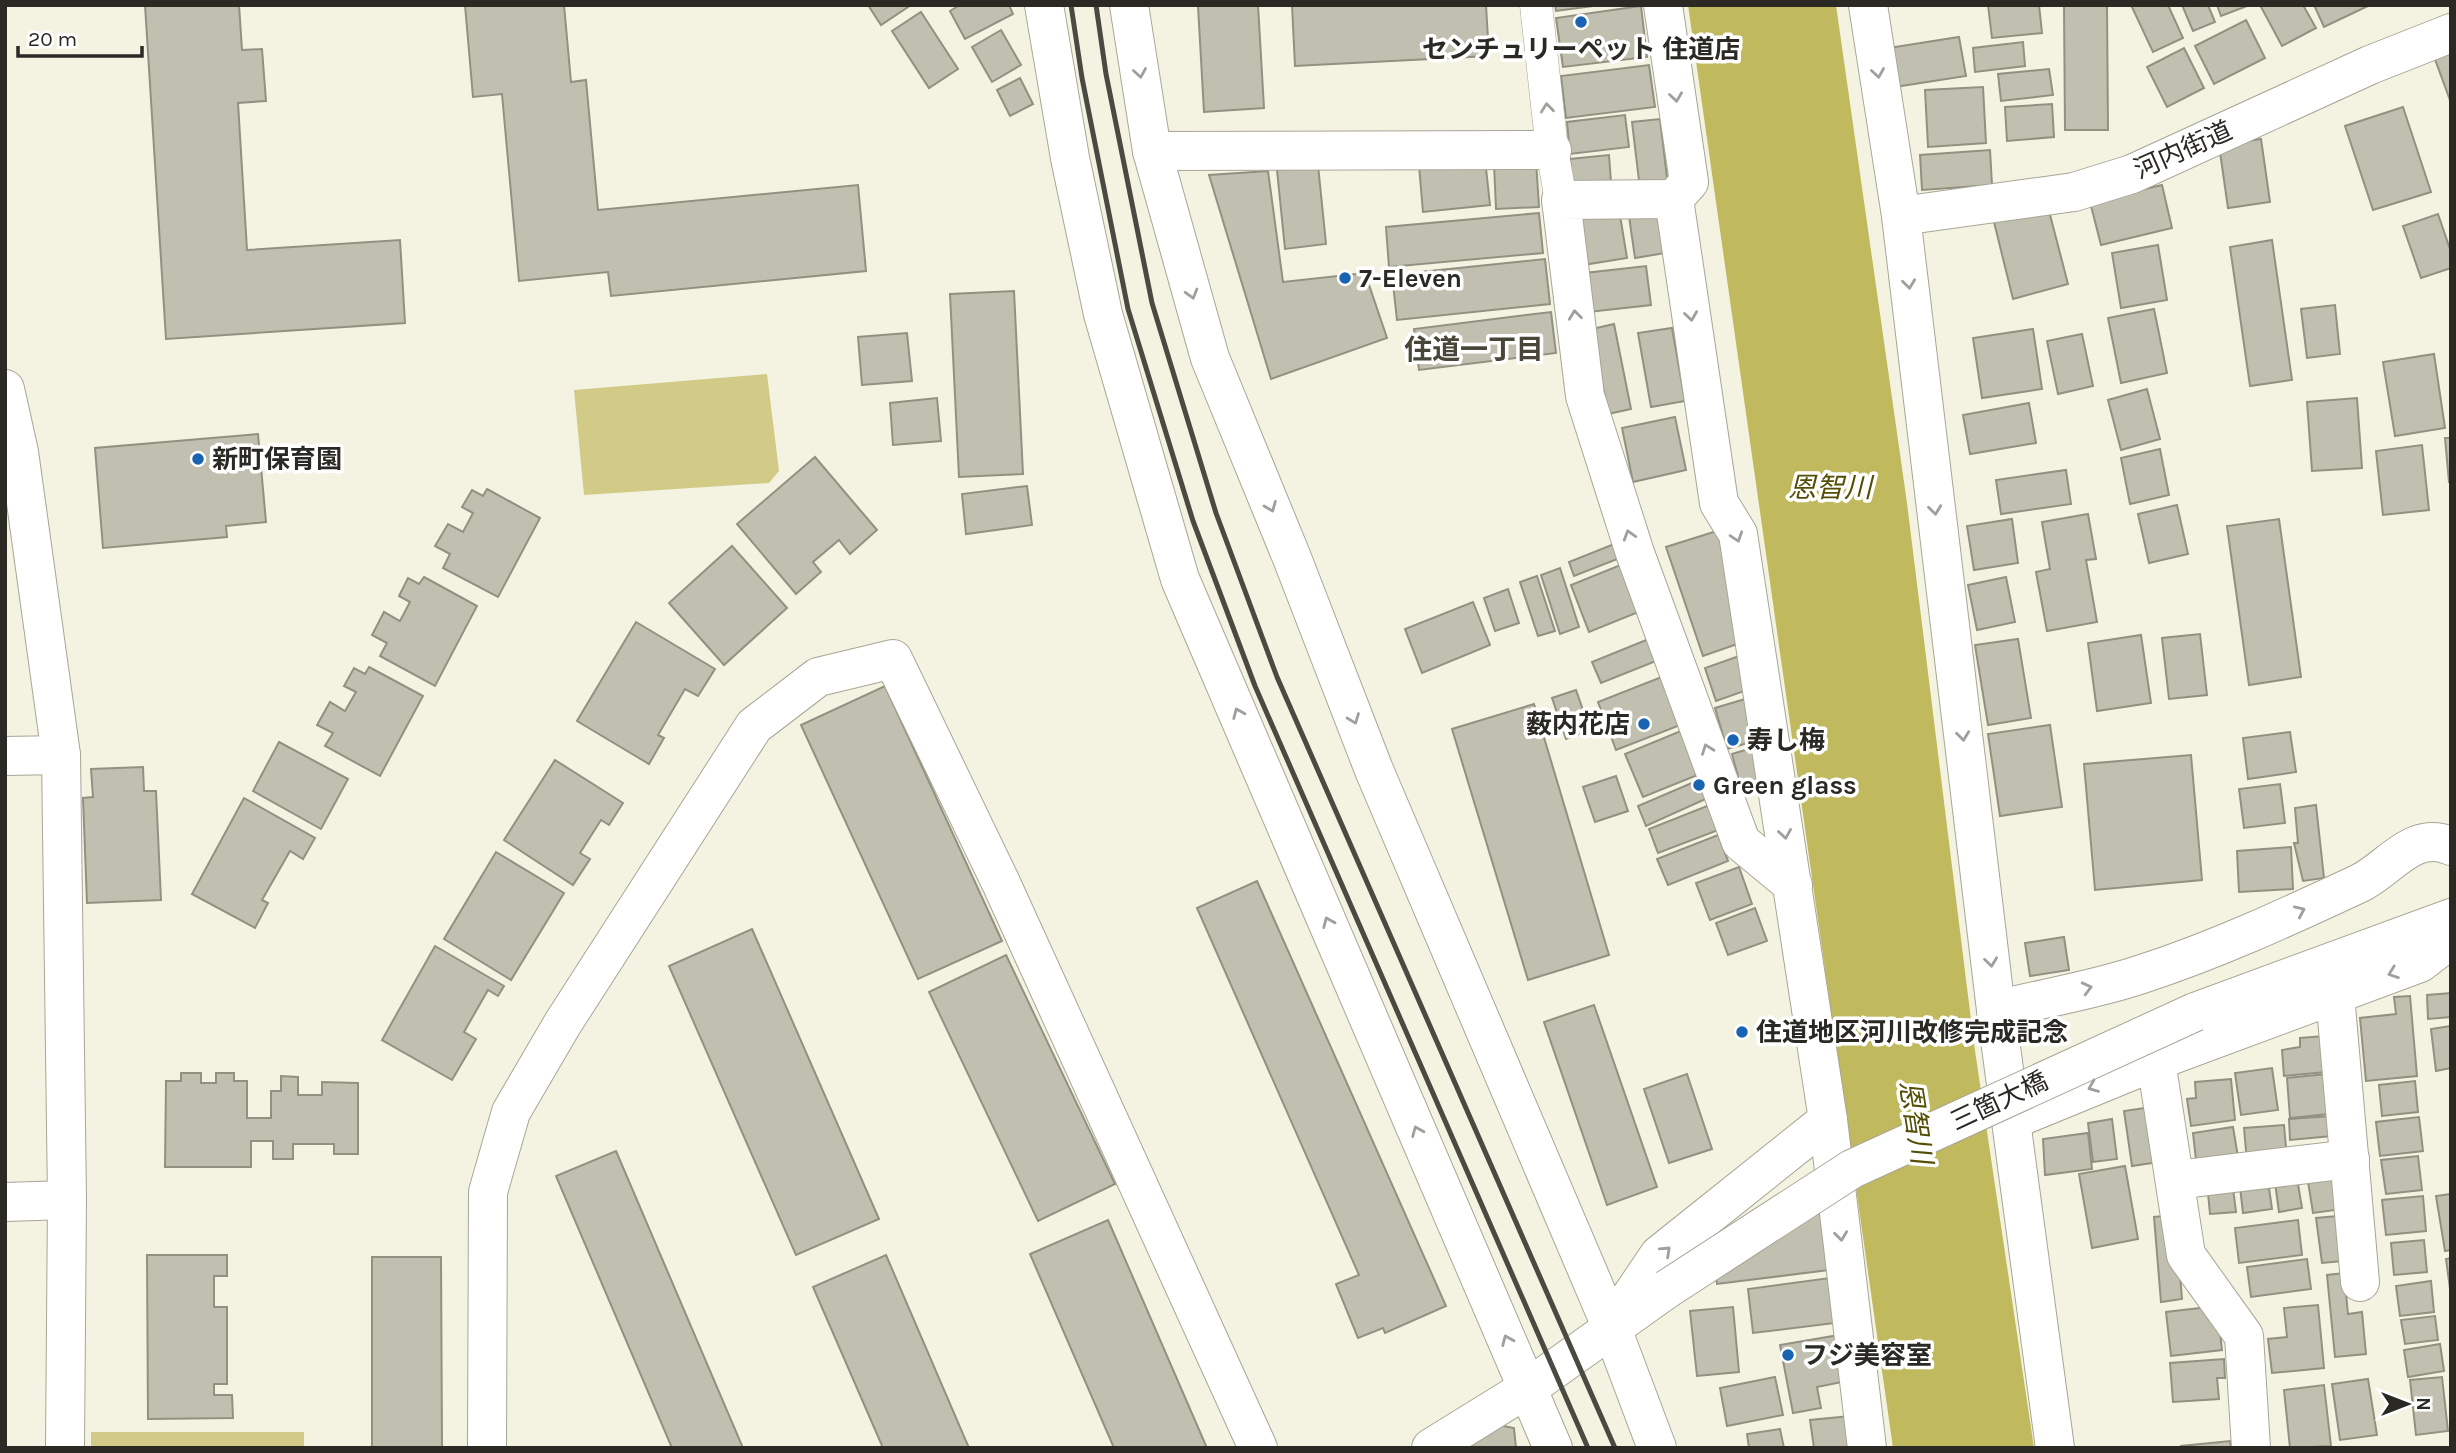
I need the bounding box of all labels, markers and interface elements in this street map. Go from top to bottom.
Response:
scale bar [18,14,142,58]
marker: センチュリーペット 住道店 [1573,14,1589,30]
text: 20 m [28,27,77,51]
place label: センチュリーペット 住道店 [1422,34,1740,65]
one-way arrow [1132,67,1147,79]
one-way arrow [1871,67,1886,79]
one-way arrow [1669,91,1684,103]
one-way arrow [1540,103,1555,114]
street label: 河内街道 [2129,115,2237,185]
place label: 7-Eleven [1359,263,1462,294]
marker: 7-Eleven [1337,270,1353,286]
one-way arrow [1901,278,1916,290]
one-way arrow [1184,288,1198,300]
one-way arrow [1568,309,1583,321]
one-way arrow [1684,310,1699,322]
district label: 住道一丁目 [1404,333,1544,366]
place label: 新町保育園 [212,444,342,475]
marker: 新町保育園 [190,451,206,467]
water label: 恩智川 [1788,471,1875,504]
one-way arrow [1263,499,1277,512]
one-way arrow [1927,504,1942,516]
one-way arrow [1623,530,1637,542]
one-way arrow [1729,531,1743,543]
one-way arrow [1232,707,1246,720]
place label: 薮内花店 [1526,709,1630,740]
one-way arrow [1346,712,1360,724]
marker: 薮内花店 [1636,716,1652,732]
place label: 寿し梅 [1747,725,1825,756]
one-way arrow [1955,730,1970,742]
marker: 寿し梅 [1725,732,1741,748]
one-way arrow [1701,744,1715,756]
place label: Green glass [1713,770,1857,801]
marker: Green glass [1691,777,1707,793]
one-way arrow [1777,828,1792,840]
one-way arrow [2293,905,2305,919]
one-way arrow [1322,916,1336,929]
one-way arrow [1983,956,1998,968]
one-way arrow [2388,965,2400,979]
one-way arrow [2080,982,2092,996]
place label: 住道地区河川改修完成記念 [1756,1017,2068,1048]
marker: 住道地区河川改修完成記念 [1734,1024,1750,1040]
street label: 三箇大橋 [1945,1065,2053,1137]
water label: 恩智川 [1893,1078,1939,1169]
one-way arrow [2088,1079,2100,1093]
one-way arrow [1412,1125,1426,1137]
one-way arrow [1833,1231,1848,1242]
one-way arrow [1658,1246,1671,1259]
one-way arrow [1501,1335,1515,1347]
place label: フジ美容室 [1802,1340,1932,1371]
marker: フジ美容室 [1780,1347,1796,1363]
north arrow [2372,1369,2442,1439]
text: N [2412,1397,2434,1411]

